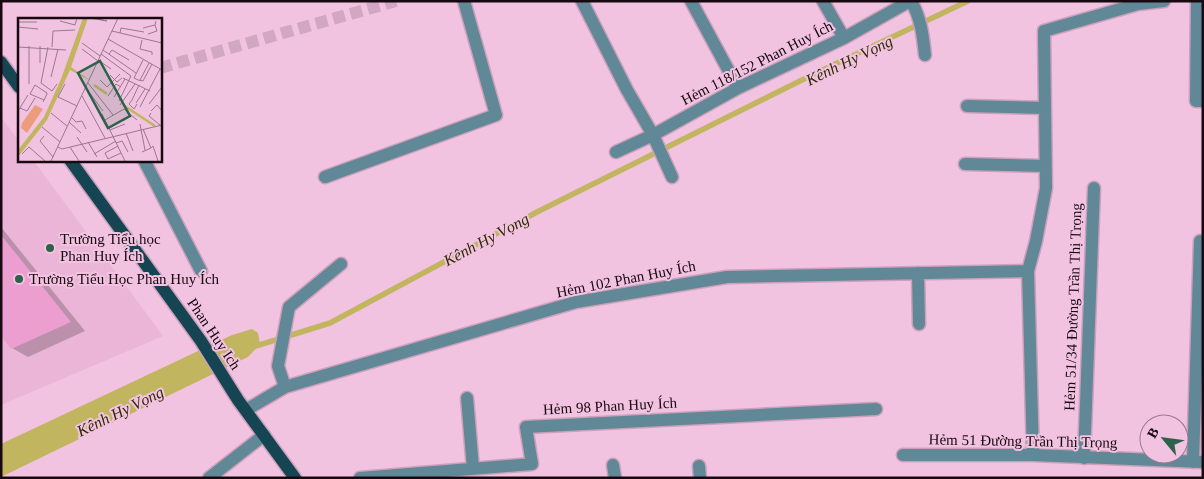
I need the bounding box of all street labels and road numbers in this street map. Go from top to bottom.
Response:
street label: Hẻm 118/152 Phan Huy Ích [679,18,836,108]
street label: Hẻm 51/34 Đường Trần Thị Trọng [1061,202,1085,411]
street label: Hẻm 102 Phan Huy Ích [555,258,698,300]
street label: Phan Huy Ich [184,295,244,373]
street label: Hẻm 98 Phan Huy Ích [543,394,678,417]
street label: Hẻm 51 Đường Trần Thị Trọng [928,431,1118,451]

